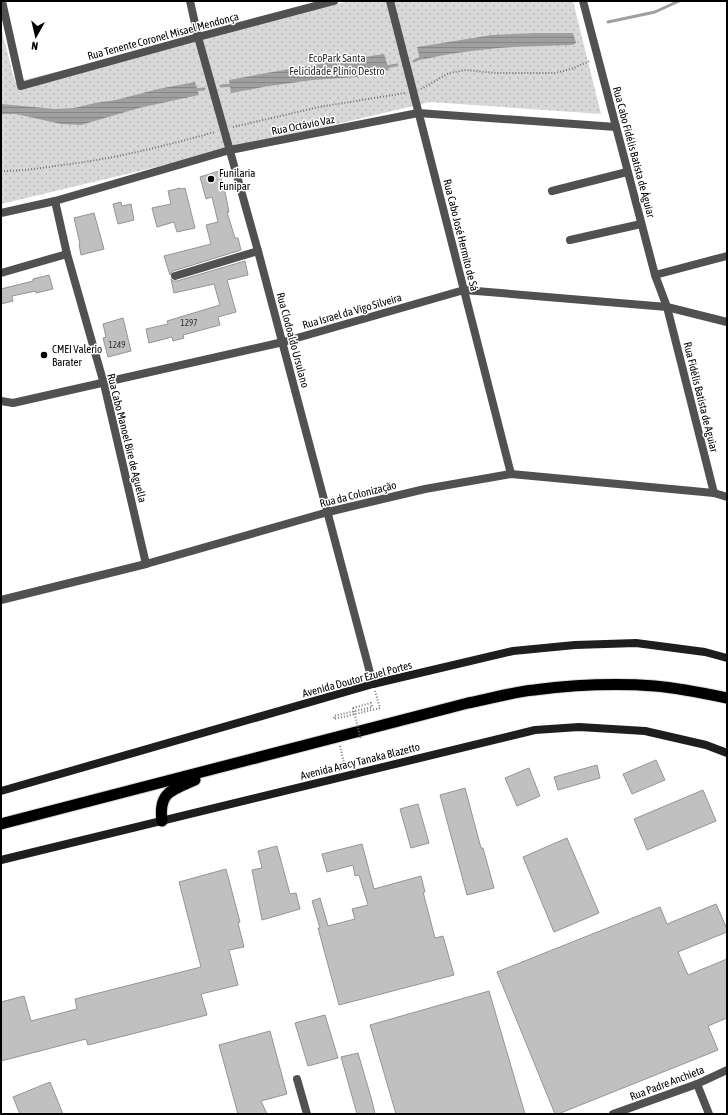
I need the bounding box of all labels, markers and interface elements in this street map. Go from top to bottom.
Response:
street label: Rua Tenente Coronel Misael Mendonça [86,10,240,62]
north arrow [16,16,56,56]
text: N [31,40,39,52]
park label: EcoPark Santa Felicidade Plínio Destro [289,52,385,77]
street label: Rua Cabo Fidélis Batista de Águiar [611,85,657,220]
street label: Rua Octávio Vaz [270,113,336,137]
place label: Funilaria Funipar [219,167,255,192]
marker: Funilaria Funipar [206,174,216,184]
street label: Rua Cabo José Hermito de Sá [441,178,481,292]
street label: Rua Clodoaldo Ursulano [275,291,311,389]
street label: Rua Israel da Vigo Silveira [301,291,403,331]
house number: 1297 [181,318,197,328]
house number: 1249 [109,340,125,350]
street label: Rua Fidélis Batista de Aguiar [681,341,721,454]
place label: CMEI Valerio Barater [52,343,102,368]
marker: CMEI Valerio Barater [39,350,49,360]
street label: Rua Cabo Manoel Bire de Aguella [105,372,149,504]
street label: Rua da Colonização [318,479,398,509]
street label: Avenida Doutor Ezuel Portes [301,659,413,699]
street label: Avenida Aracy Tanaka Blazetto [299,740,421,782]
street label: Rua Padre Anchieta [628,1063,706,1103]

